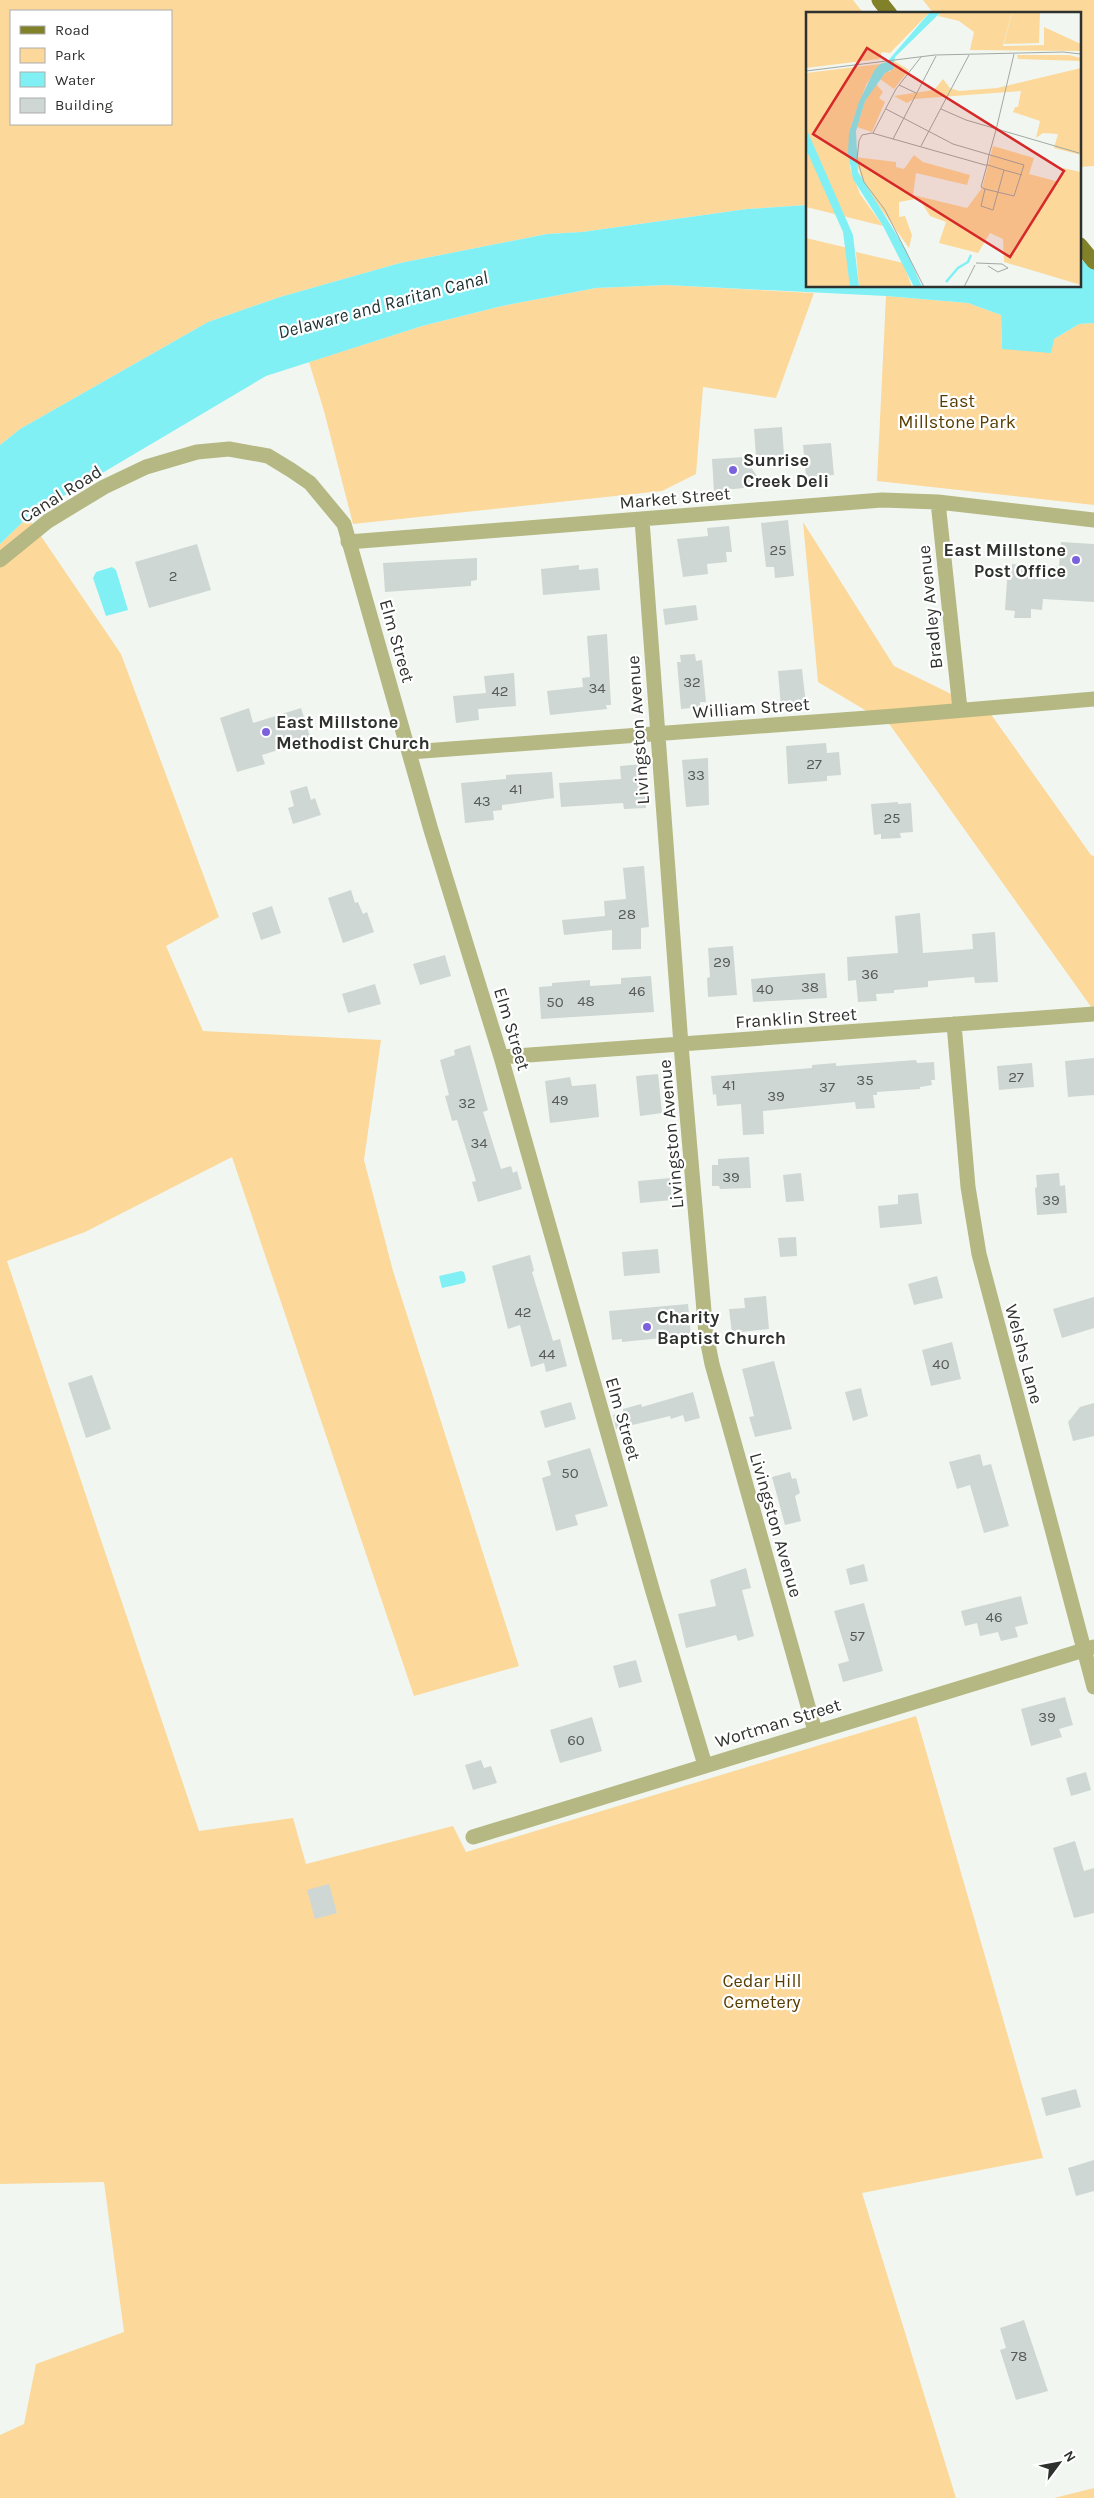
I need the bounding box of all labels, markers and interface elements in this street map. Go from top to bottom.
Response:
legend [10,10,172,125]
inset map [806,12,1082,288]
text: Road [55,21,90,39]
text: Park [55,46,85,64]
text: Water [55,71,96,89]
text: Building [55,96,113,114]
water label: Delaware and Raritan Canal [275,266,491,344]
park label: East Millstone Park [898,390,1016,433]
place label: Sunrise Creek Deli [743,449,829,492]
street label: Canal Road [16,460,106,528]
marker: Sunrise Creek Deli [727,464,739,476]
street label: Market Street [618,482,732,514]
place label: East Millstone Post Office [944,539,1066,582]
house number: 25 [769,541,787,559]
street label: Bradley Avenue [913,544,947,670]
marker: East Millstone Post Office [1070,554,1082,566]
house number: 2 [169,567,177,585]
street label: Elm Street [375,597,419,685]
street label: Livingston Avenue [622,655,654,805]
house number: 32 [683,673,701,691]
house number: 34 [588,679,606,697]
house number: 42 [491,682,509,700]
street label: William Street [692,693,811,723]
place label: East Millstone Methodist Church [276,711,430,754]
marker: East Millstone Methodist Church [260,726,272,738]
house number: 27 [806,755,822,773]
house number: 33 [687,766,705,784]
house number: 41 [509,780,523,798]
house number: 43 [473,792,491,810]
house number: 25 [883,809,901,827]
house number: 28 [618,905,636,923]
house number: 29 [713,953,731,971]
house number: 36 [861,965,879,983]
house number: 38 [801,978,819,996]
house number: 40 [756,980,774,998]
house number: 46 [629,982,645,1000]
street label: Elm Street [489,985,535,1073]
house number: 48 [577,992,595,1010]
house number: 50 [546,993,564,1011]
street label: Franklin Street [734,1003,858,1033]
street label: Livingston Avenue [654,1058,688,1210]
house number: 27 [1008,1068,1024,1086]
house number: 35 [856,1071,874,1089]
house number: 41 [722,1076,736,1094]
house number: 37 [819,1078,835,1096]
house number: 39 [767,1087,785,1105]
house number: 49 [551,1091,569,1109]
house number: 32 [458,1094,476,1112]
house number: 34 [470,1134,488,1152]
house number: 39 [722,1168,740,1186]
house number: 39 [1042,1191,1060,1209]
street label: Welshs Lane [1000,1302,1048,1406]
house number: 42 [514,1303,532,1321]
place label: Charity Baptist Church [657,1306,786,1349]
marker: Charity Baptist Church [641,1321,653,1333]
house number: 44 [539,1345,556,1363]
house number: 40 [932,1355,950,1373]
street label: Elm Street [601,1375,645,1463]
street label: Livingston Avenue [745,1450,807,1600]
house number: 50 [561,1464,579,1482]
house number: 46 [986,1608,1002,1626]
house number: 57 [849,1627,865,1645]
street label: Wortman Street [713,1693,844,1753]
house number: 39 [1038,1708,1056,1726]
house number: 60 [567,1731,585,1749]
park label: Cedar Hill Cemetery [722,1970,802,2013]
house number: 78 [1011,2347,1027,2365]
north arrow [1034,2438,1084,2488]
text: N [1060,2448,1079,2465]

